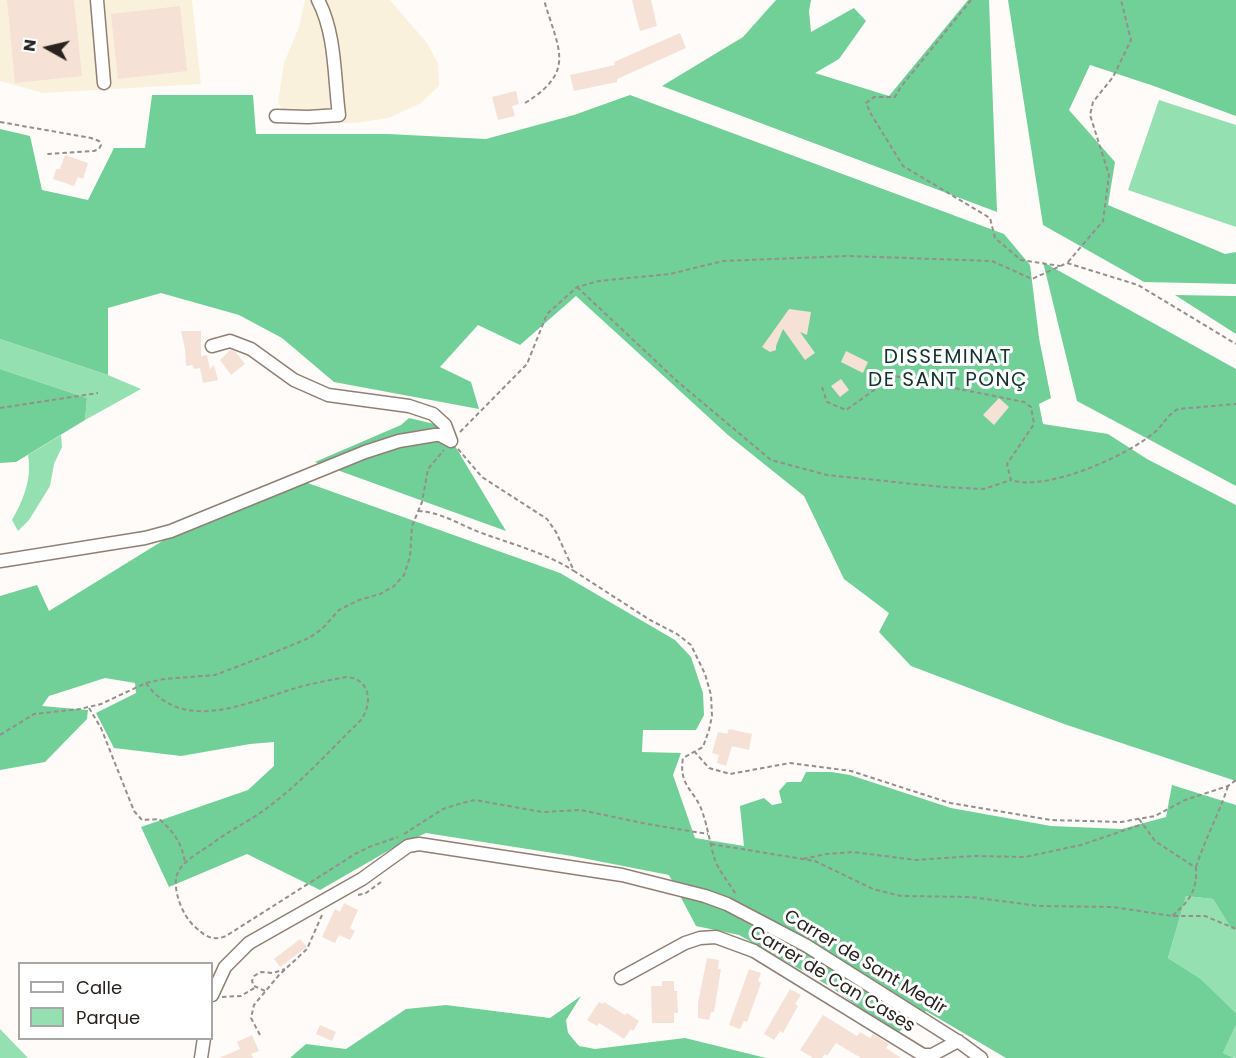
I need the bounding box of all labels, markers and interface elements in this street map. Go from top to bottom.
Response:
north arrow [18,18,78,78]
text: N [17,38,42,53]
district label: DISSEMINAT DE SANT PONÇ [868,346,1028,393]
street label: Carrer de Sant Medir [780,906,950,1020]
street label: Carrer de Can Cases [746,922,918,1038]
legend [18,962,213,1040]
text: Calle [76,975,122,1000]
text: Parque [76,1005,140,1030]

